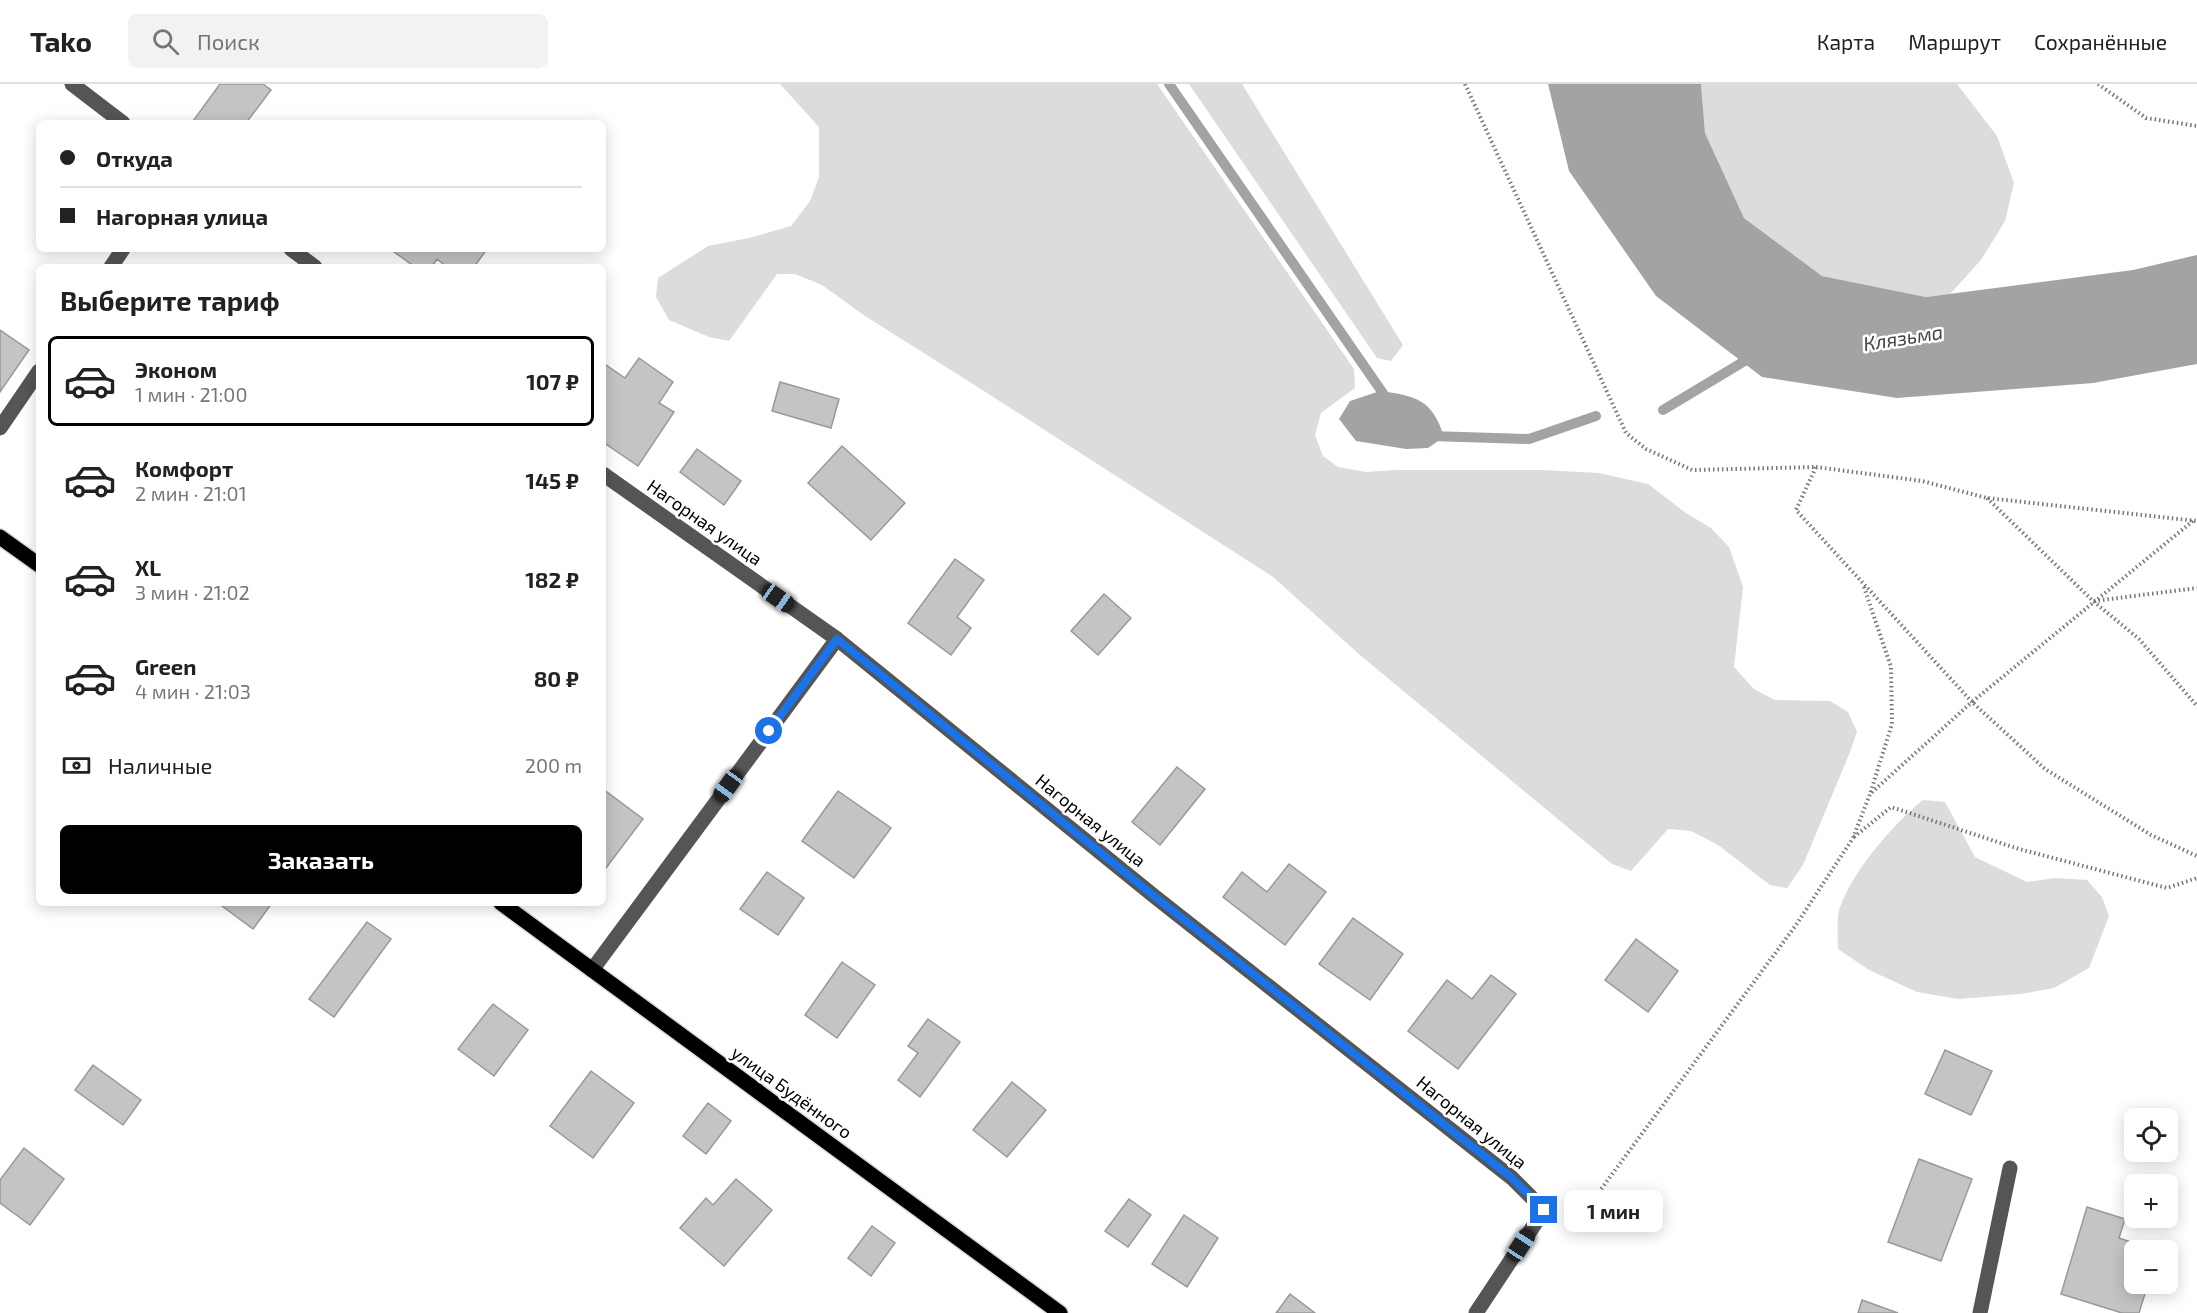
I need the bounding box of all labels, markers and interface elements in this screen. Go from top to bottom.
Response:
search box [128,14,548,68]
text: Tako [30,24,92,58]
icon: search [149,25,182,58]
text: Поиск [197,28,260,54]
text: Карта [1817,29,1875,54]
text: Маршрут [1908,29,2001,54]
text: Сохранённые [2034,29,2167,54]
text: Откуда [96,145,173,171]
text: Нагорная улица [96,203,268,229]
text: Выберите тариф [60,284,280,316]
water label: Клязьма [1861,319,1945,355]
icon: car [63,354,117,408]
text: Эконом [135,356,217,382]
text: 107 ₽ [526,368,579,394]
text: 1 мин · 21:00 [135,382,247,406]
icon: car [63,453,117,507]
text: Комфорт [135,455,233,481]
text: 145 ₽ [526,467,579,493]
street label: Нагорная улица [643,474,767,570]
text: 2 мин · 21:01 [135,481,247,505]
icon: car [63,552,117,606]
text: XL [135,554,161,580]
text: 182 ₽ [525,566,579,592]
text: 3 мин · 21:02 [135,580,250,604]
car [758,580,798,616]
icon: car [63,651,117,705]
text: Green [135,653,197,679]
text: 80 ₽ [534,665,579,691]
text: 4 мин · 21:03 [135,679,251,703]
route start [755,717,782,744]
icon: cash [60,749,93,782]
text: Наличные [108,752,212,778]
text: 200 m [525,753,582,777]
car [710,766,746,806]
street label: Нагорная улица [1031,769,1151,871]
button: Заказать [60,825,582,894]
street label: улица Будённого [727,1041,857,1143]
street label: Нагорная улица [1412,1071,1532,1173]
map controls [2124,1108,2178,1294]
button: locate [2124,1108,2178,1162]
button: + [2124,1174,2178,1228]
callout: 1 мин [1565,1189,1664,1231]
route end [1530,1196,1557,1223]
text: 1 мин [1587,1199,1640,1223]
car [1504,1225,1538,1265]
button: − [2124,1240,2178,1294]

